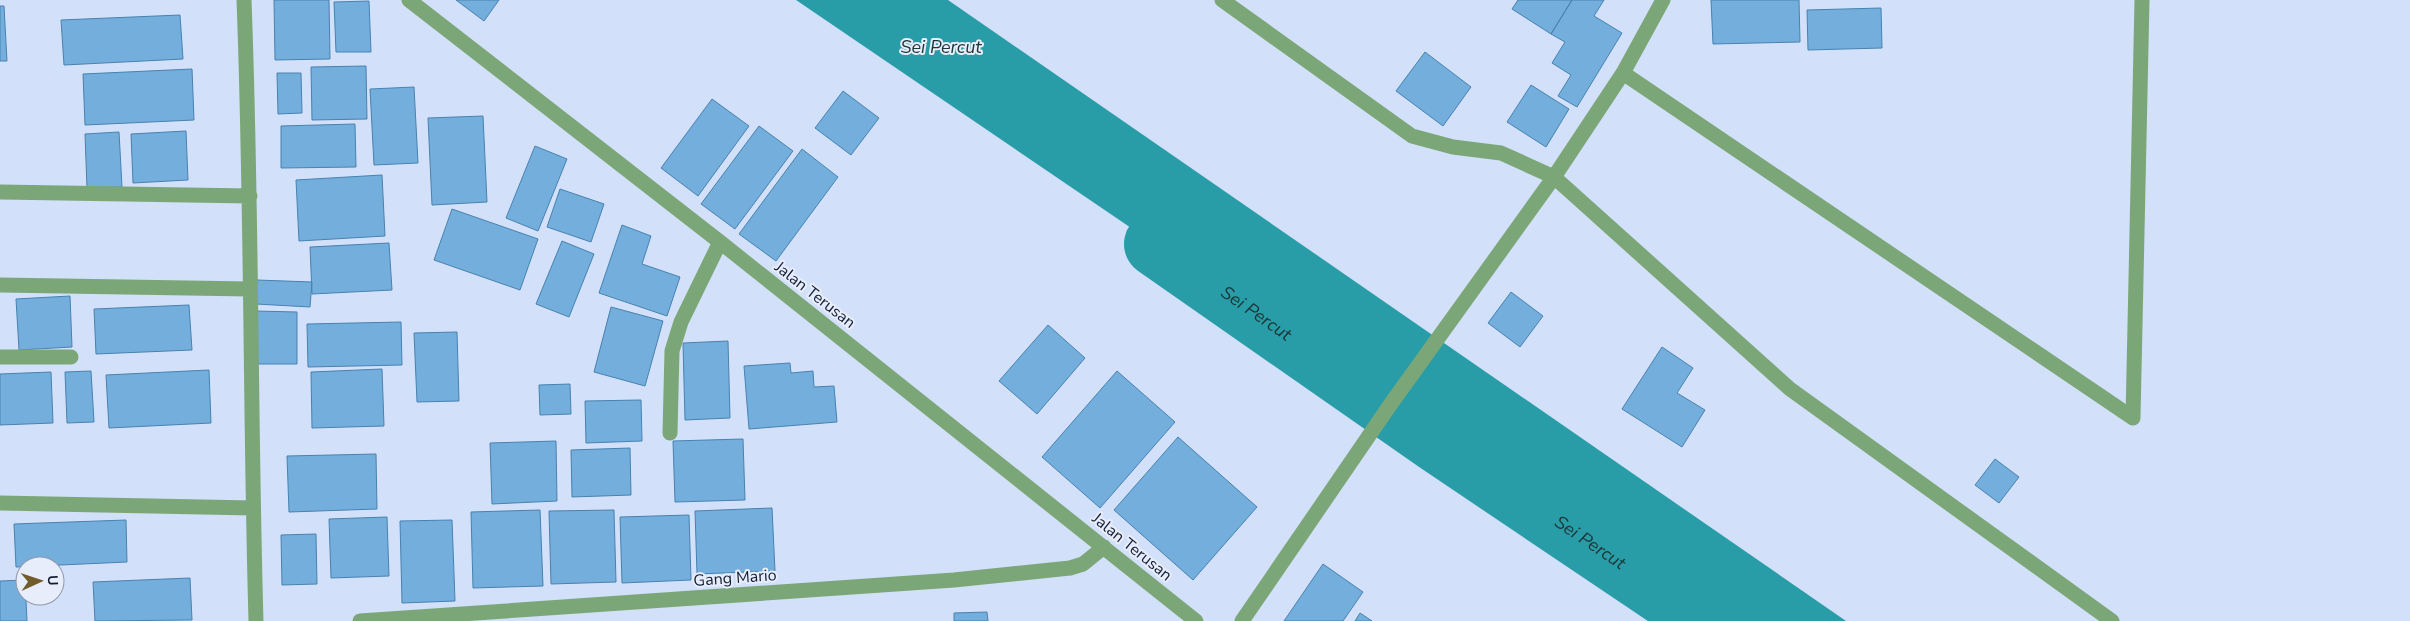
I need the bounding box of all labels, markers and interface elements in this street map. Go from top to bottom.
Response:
water label: Sei Percut [900,35,982,59]
street label: Jalan Terusan [769,256,860,334]
water label: Sei Percut [1216,280,1297,347]
street label: Jalan Terusan [1087,507,1177,586]
water label: Sei Percut [1550,510,1631,575]
north arrow [15,556,65,606]
street label: Gang Mario [693,564,777,592]
text: U [43,575,62,586]

